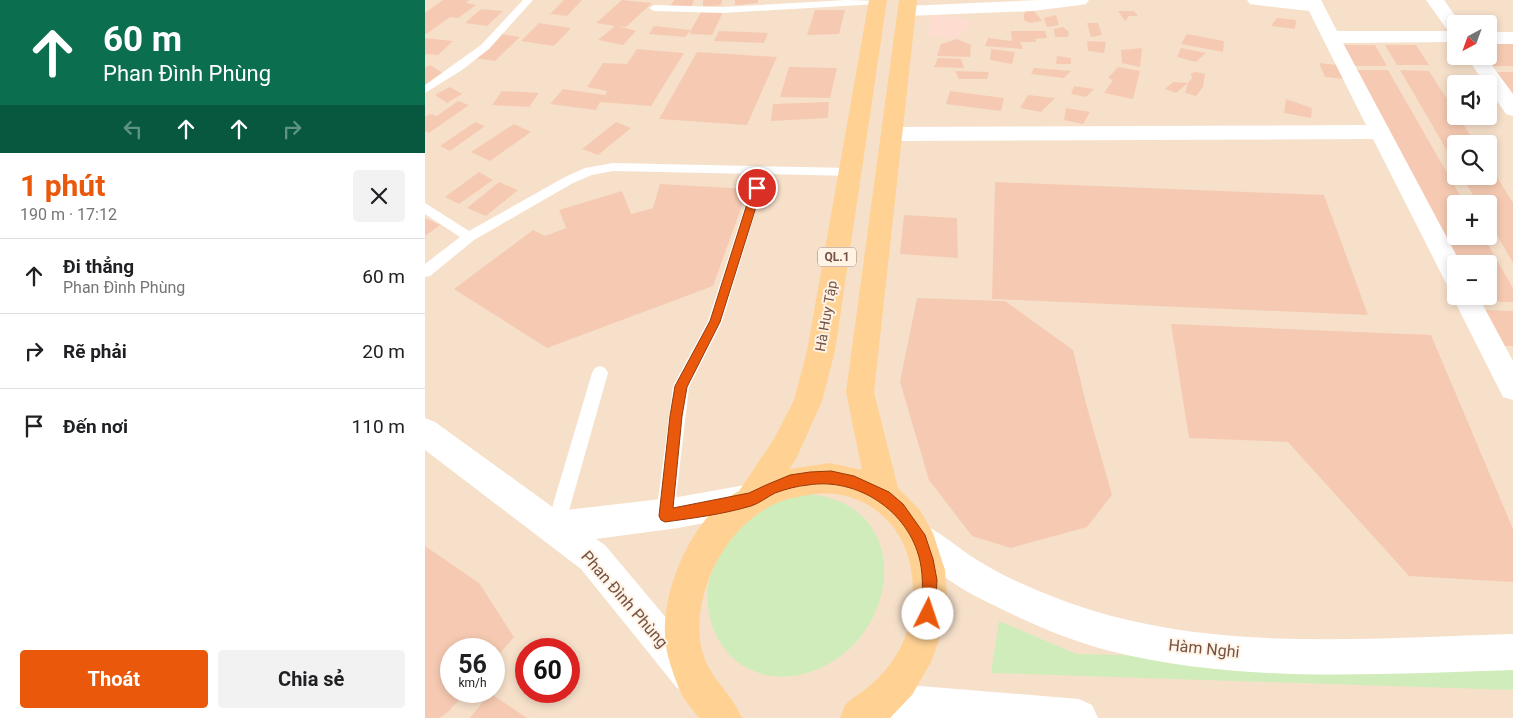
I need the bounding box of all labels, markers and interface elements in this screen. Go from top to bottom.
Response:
north arrow [1447,15,1497,65]
map controls [1447,15,1497,305]
text: 60 m [103,19,182,60]
icon: ahead [20,20,85,85]
text: Phan Đình Phùng [103,61,271,86]
button: sound [1447,75,1497,125]
icon: left [119,115,147,143]
icon: ahead [172,115,200,143]
icon: ahead [225,115,253,143]
icon: right [278,115,306,143]
button: search [1447,135,1497,185]
pin [736,167,778,209]
text: 1 phút [20,168,105,203]
button: close [353,170,405,222]
icon: arrive [743,174,771,202]
button: + [1447,195,1497,245]
text: 190 m · 17:12 [20,205,117,224]
road number: QL.1 [818,248,856,266]
text: Đi thẳng [63,255,134,278]
button: − [1447,255,1497,305]
icon: ahead [20,262,48,290]
text: 60 m [362,265,405,288]
text: Phan Đình Phùng [63,278,185,297]
street label: Hà Huy Tập [812,279,840,353]
icon: right [20,337,48,365]
text: Rẽ phải [63,340,127,363]
text: 20 m [362,340,405,363]
icon: arrive [20,412,48,440]
text: Đến nơi [63,415,128,438]
text: 110 m [352,415,405,438]
street label: Phan Đình Phùng [577,547,672,652]
position arrow [901,587,953,639]
street label: Hàm Nghi [1168,635,1240,662]
speed limit sign: 60 [515,638,580,703]
button: Thoát [20,650,208,708]
button: Chia sẻ [218,650,405,708]
text: 56 [458,650,487,679]
text: km/h [458,676,487,690]

